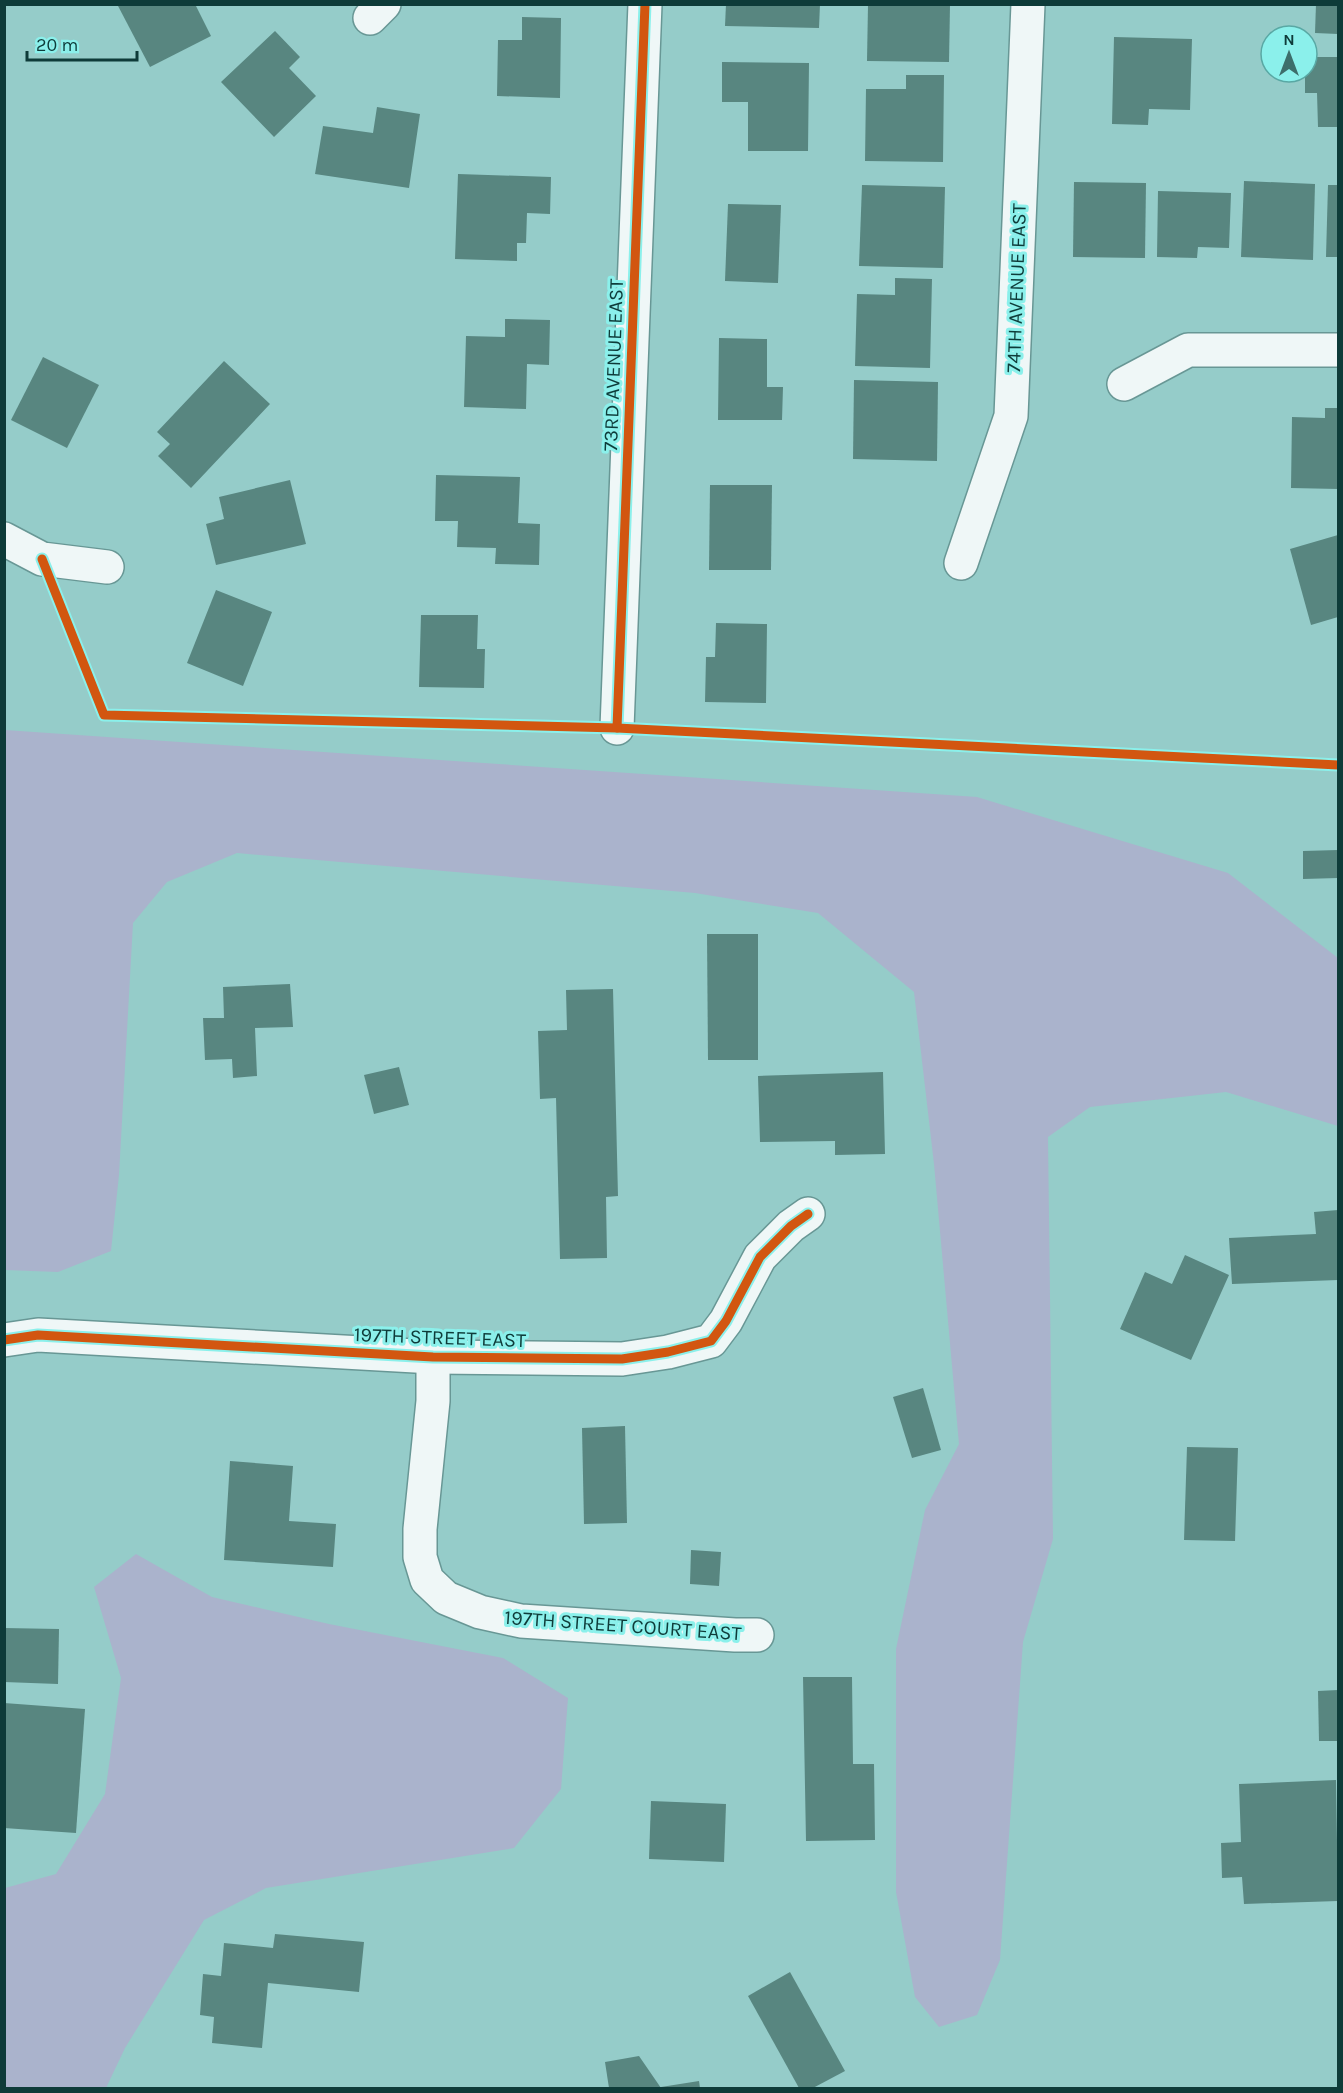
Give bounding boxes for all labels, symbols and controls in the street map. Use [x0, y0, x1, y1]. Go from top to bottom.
scale bar [27, 24, 136, 62]
north arrow [1259, 24, 1319, 84]
text: N [1283, 30, 1295, 49]
text: 20 m [36, 34, 78, 56]
street label: 74TH AVENUE EAST [1002, 203, 1031, 373]
street label: 73RD AVENUE EAST [599, 278, 628, 452]
street label: 197TH STREET EAST [354, 1323, 526, 1352]
street label: 197TH STREET COURT EAST [504, 1606, 742, 1645]

